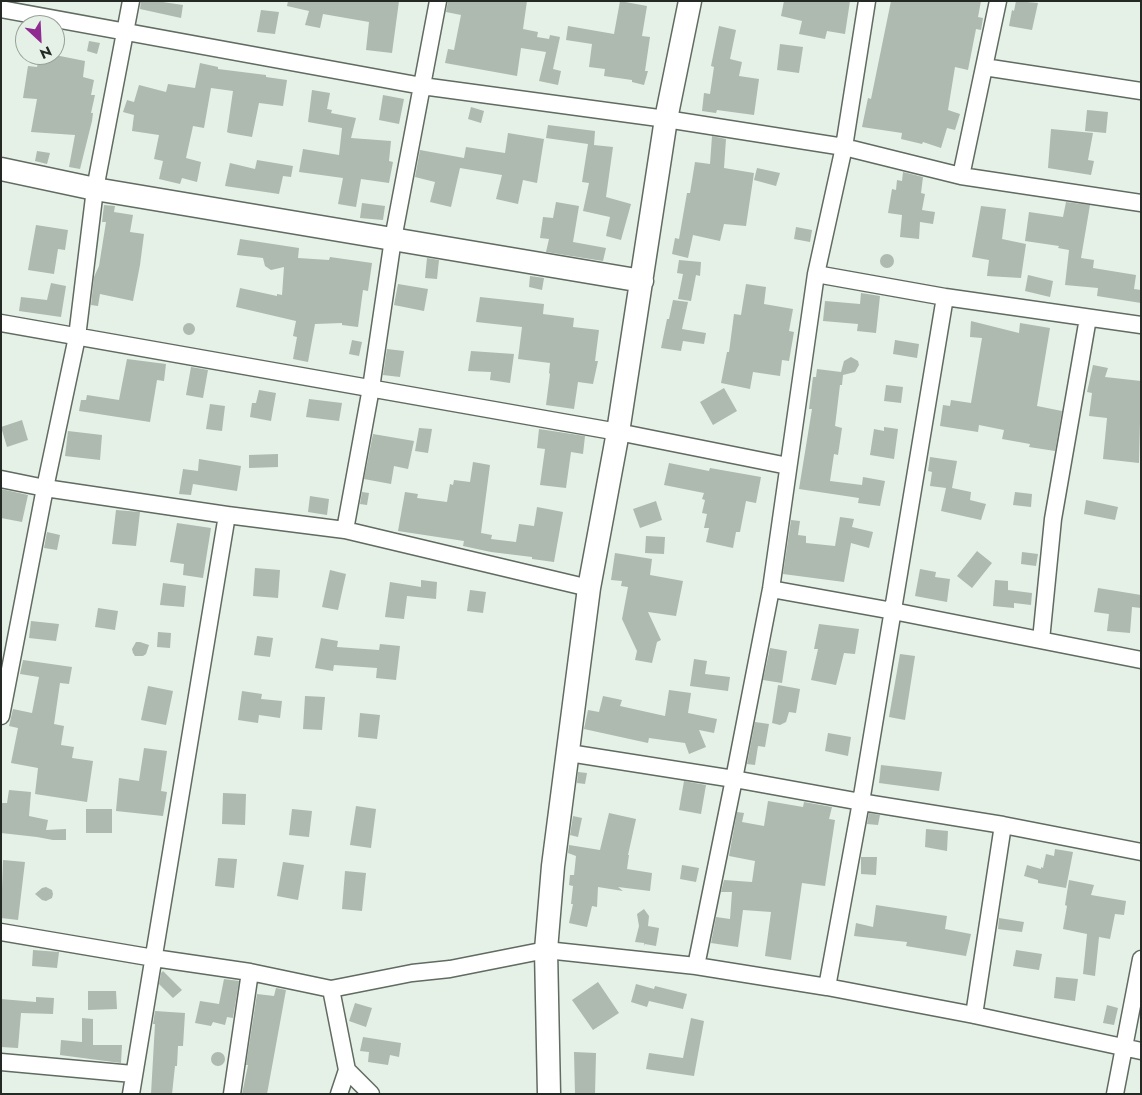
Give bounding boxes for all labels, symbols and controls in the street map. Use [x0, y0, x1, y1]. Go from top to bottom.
north arrow [15, 15, 65, 65]
text: N [37, 41, 55, 64]

